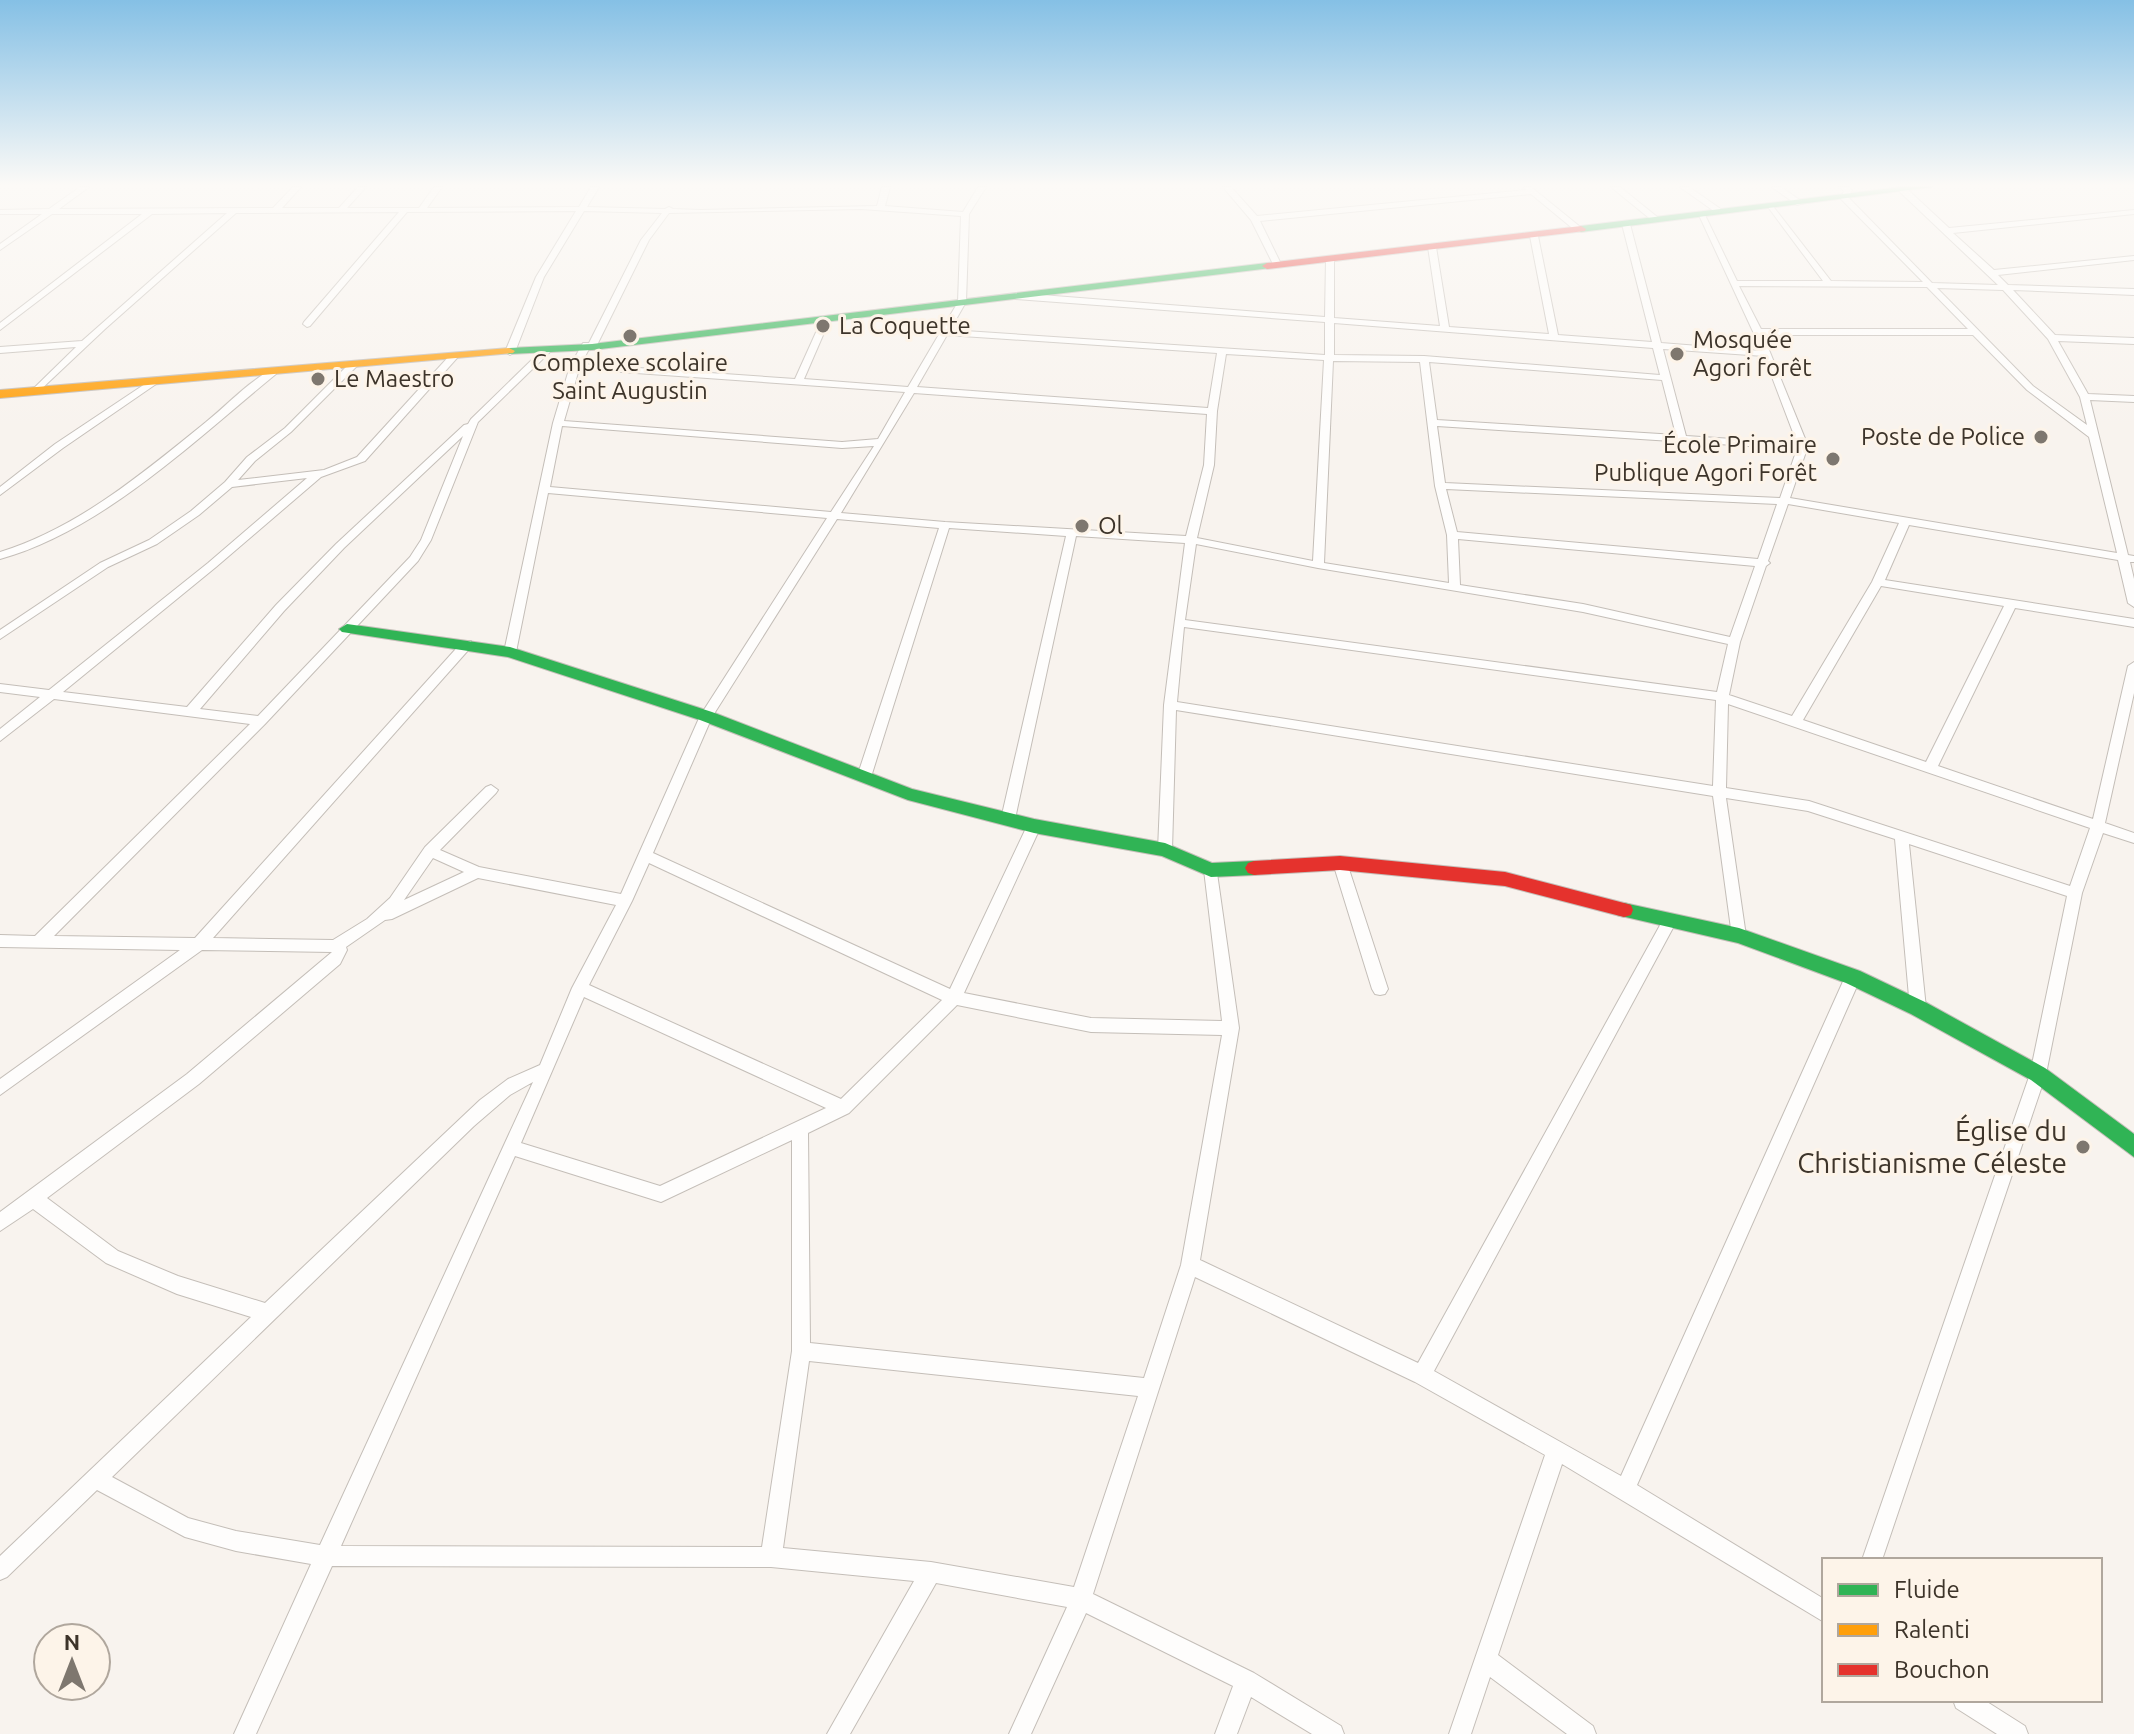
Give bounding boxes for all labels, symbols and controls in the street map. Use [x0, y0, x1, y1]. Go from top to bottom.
place label: La Coquette [839, 312, 971, 339]
marker: La Coquette [814, 317, 832, 335]
place label: Mosquée Agori forêt [1693, 326, 1812, 381]
marker: Complexe scolaire Saint Augustin [621, 327, 639, 345]
marker: Mosquée Agori forêt [1668, 345, 1686, 363]
place label: Complexe scolaire Saint Augustin [532, 349, 728, 404]
place label: Le Maestro [334, 365, 454, 392]
marker: Le Maestro [309, 370, 327, 388]
place label: Poste de Police [1861, 423, 2025, 450]
marker: Poste de Police [2032, 428, 2050, 446]
place label: École Primaire Publique Agori Forêt [1594, 430, 1818, 486]
marker: École Primaire Publique Agori Forêt [1824, 450, 1842, 468]
place label: Ol [1098, 512, 1123, 539]
marker: Ol [1073, 517, 1091, 535]
place label: Église du Christianisme Céleste [1797, 1114, 2067, 1178]
marker: Église du Christianisme Céleste [2074, 1138, 2092, 1156]
legend [1822, 1558, 2102, 1702]
text: Fluide [1894, 1576, 1960, 1603]
text: Ralenti [1894, 1616, 1970, 1643]
north arrow [32, 1622, 112, 1702]
text: N [64, 1629, 80, 1654]
text: Bouchon [1894, 1656, 1990, 1683]

